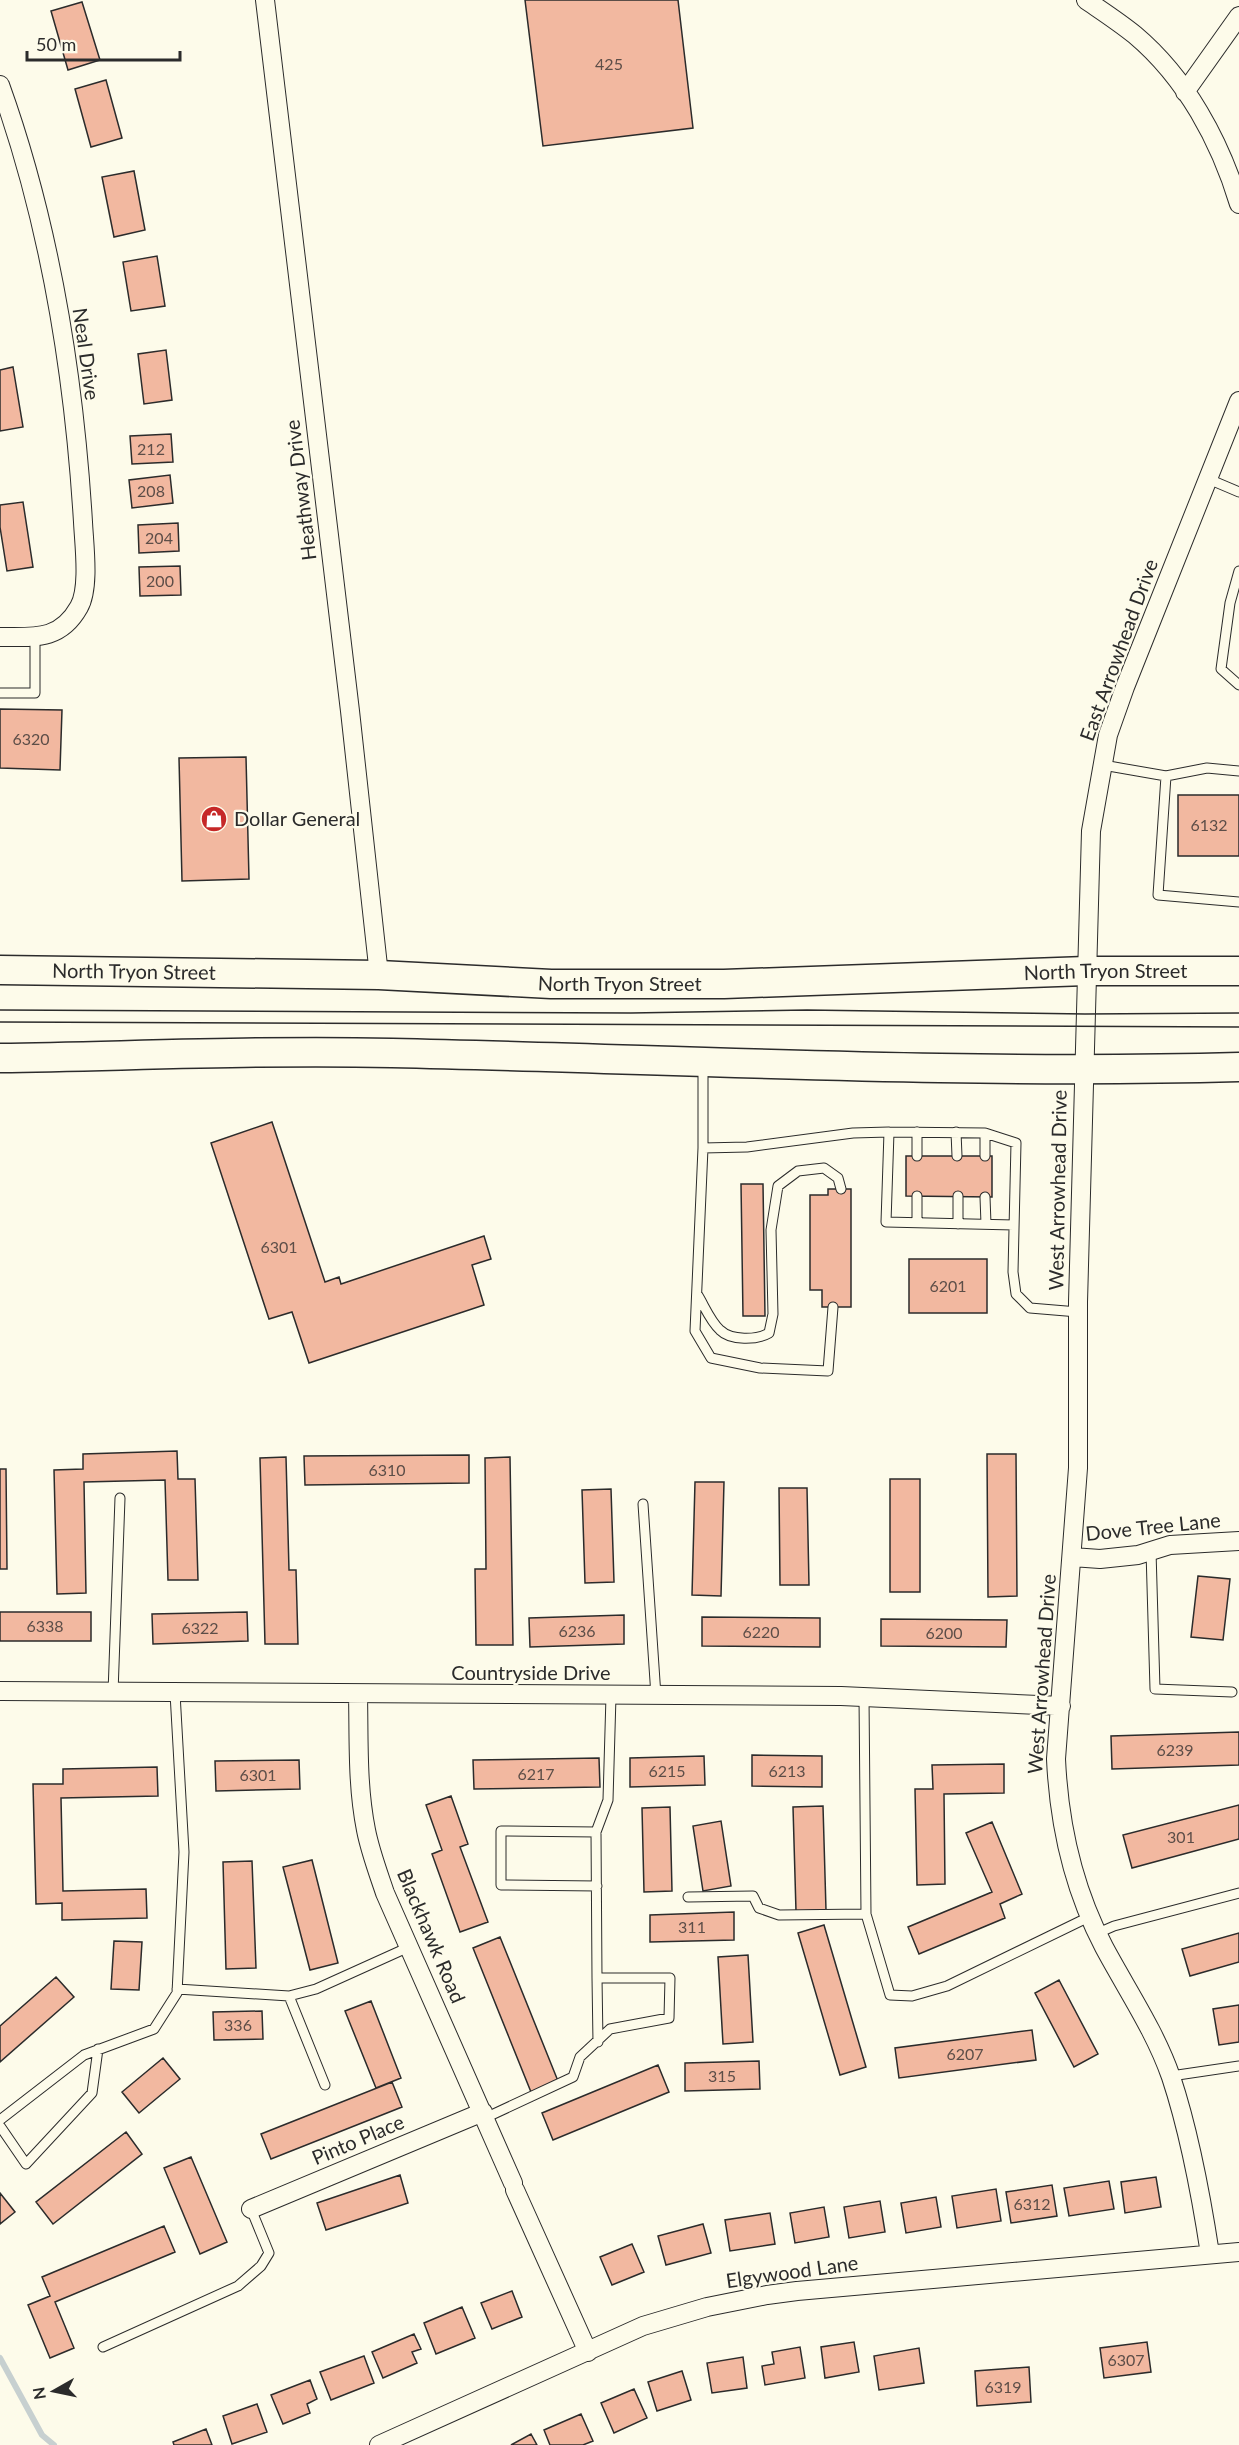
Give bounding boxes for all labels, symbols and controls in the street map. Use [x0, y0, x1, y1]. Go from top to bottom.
scale bar [27, 24, 180, 62]
text: 50 m [36, 33, 76, 55]
house number: 425 [595, 54, 623, 73]
street label: Neal Drive [69, 306, 105, 402]
street label: Heathway Drive [279, 418, 321, 562]
house number: 212 [137, 439, 165, 458]
house number: 208 [137, 481, 165, 500]
house number: 204 [145, 528, 173, 547]
street label: East Arrowhead Drive [1074, 555, 1162, 744]
house number: 200 [146, 571, 174, 590]
house number: 6320 [12, 729, 50, 748]
shop icon: Dollar General [199, 804, 229, 834]
place label: Dollar General [234, 806, 360, 830]
house number: 6132 [1190, 815, 1228, 834]
street label: North Tryon Street [52, 958, 216, 984]
street label: North Tryon Street [1023, 958, 1187, 984]
street label: North Tryon Street [537, 970, 702, 995]
street label: West Arrowhead Drive [1043, 1089, 1071, 1290]
house number: 6301 [260, 1237, 298, 1256]
house number: 6201 [929, 1276, 967, 1295]
house number: 6310 [368, 1460, 406, 1479]
street label: Dove Tree Lane [1084, 1507, 1222, 1545]
street label: West Arrowhead Drive [1022, 1573, 1060, 1775]
house number: 6338 [26, 1616, 64, 1635]
house number: 6322 [181, 1618, 219, 1637]
house number: 6236 [558, 1621, 596, 1640]
house number: 6220 [742, 1622, 780, 1641]
house number: 6200 [925, 1623, 963, 1642]
street label: Countryside Drive [451, 1660, 611, 1684]
house number: 6239 [1156, 1740, 1194, 1759]
house number: 6215 [648, 1761, 686, 1780]
house number: 6213 [768, 1761, 806, 1780]
house number: 6217 [517, 1764, 555, 1783]
house number: 6301 [239, 1765, 277, 1784]
house number: 301 [1167, 1827, 1195, 1846]
street label: Blackhawk Road [393, 1865, 471, 2006]
house number: 311 [678, 1917, 706, 1936]
house number: 336 [224, 2015, 252, 2034]
house number: 6207 [946, 2044, 984, 2063]
house number: 315 [708, 2066, 736, 2085]
street label: Pinto Place [308, 2109, 407, 2169]
house number: 6312 [1013, 2194, 1051, 2213]
street label: Elgywood Lane [724, 2250, 860, 2292]
house number: 6307 [1107, 2350, 1145, 2369]
north arrow [24, 2361, 84, 2421]
house number: 6319 [984, 2377, 1022, 2396]
text: N [28, 2386, 49, 2401]

